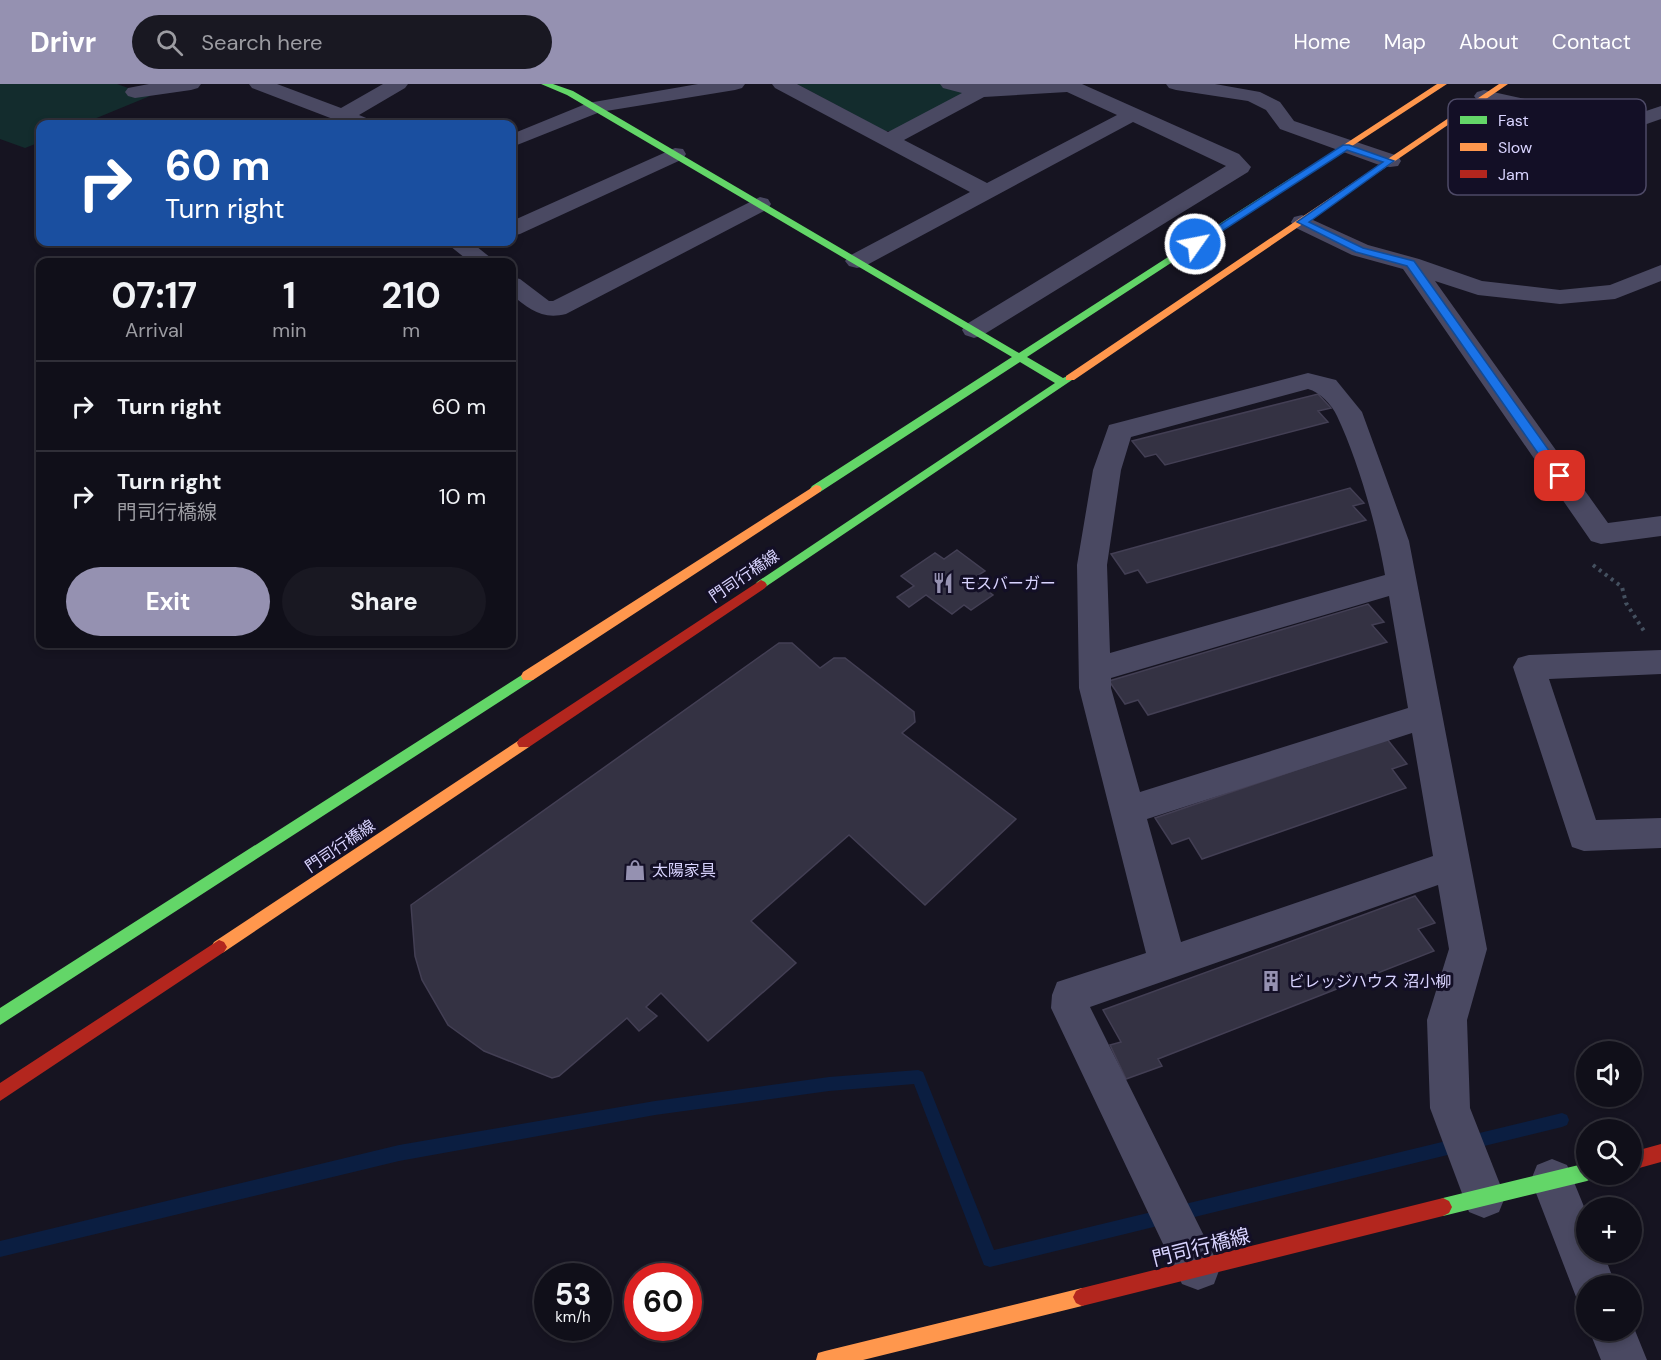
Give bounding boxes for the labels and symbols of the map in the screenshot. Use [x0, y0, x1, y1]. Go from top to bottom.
legend [1448, 99, 1646, 195]
text: Fast [1498, 110, 1529, 131]
text: Slow [1498, 137, 1532, 158]
text: Jam [1498, 164, 1529, 185]
position arrow [1163, 212, 1227, 276]
pin [1534, 450, 1585, 501]
street label: 門司行橋線 [705, 545, 783, 607]
restaurant icon: モスバーガー [931, 571, 955, 595]
place label: モスバーガー [960, 573, 1056, 594]
street label: 門司行橋線 [301, 815, 379, 877]
shop icon: 太陽家具 [623, 858, 647, 882]
place label: 太陽家具 [652, 860, 716, 881]
building icon: ビレッジハウス 沼小柳 [1259, 969, 1283, 993]
place label: ビレッジハウス 沼小柳 [1288, 971, 1451, 992]
street label: 門司行橋線 [1149, 1222, 1253, 1272]
speed limit sign: 60 [624, 1263, 702, 1341]

